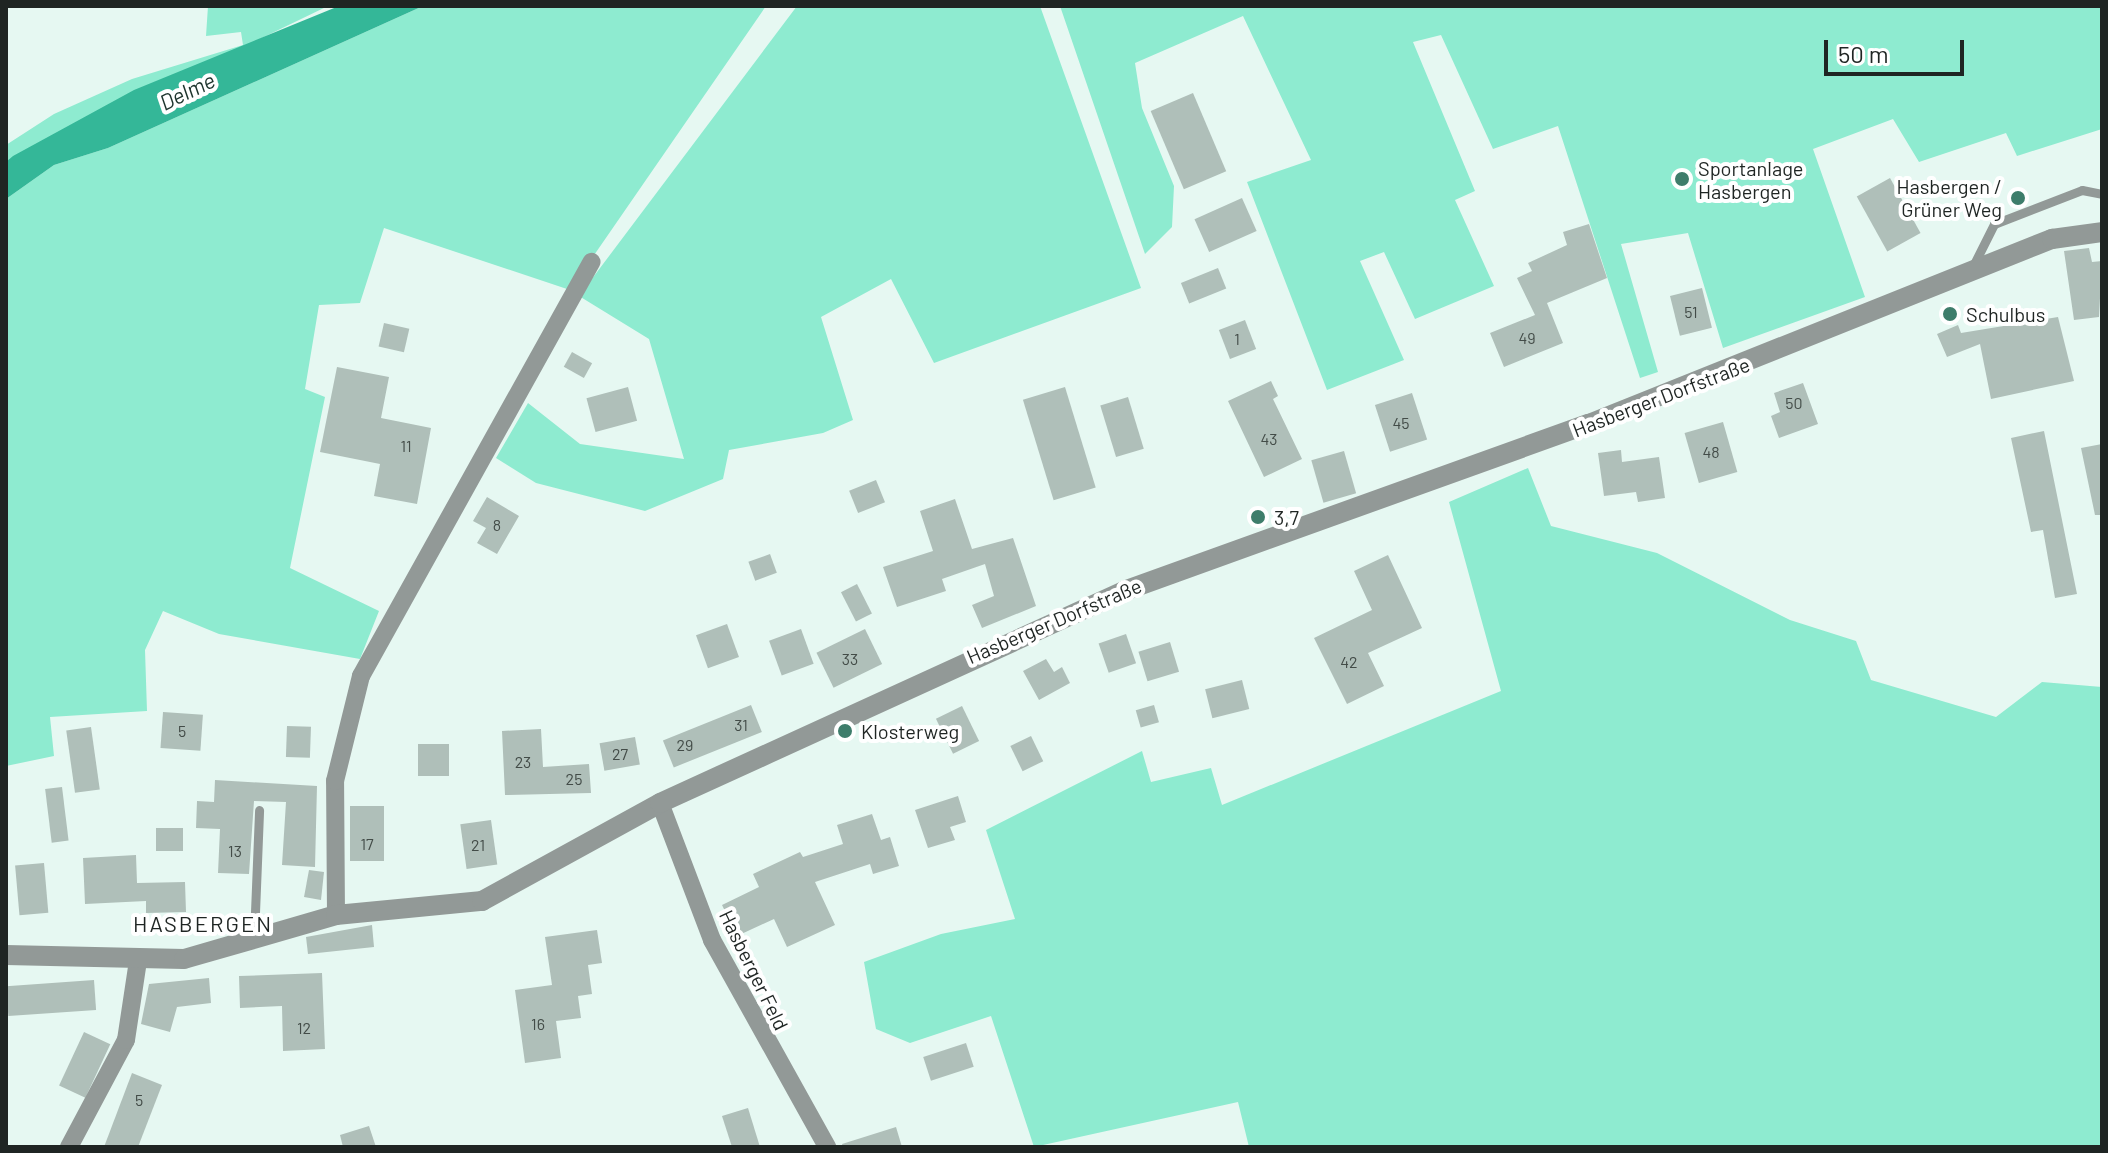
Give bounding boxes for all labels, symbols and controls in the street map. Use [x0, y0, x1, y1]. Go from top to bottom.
scale bar [1828, 24, 1968, 74]
text: 50 m [1838, 39, 1889, 68]
water label: Delme [155, 66, 219, 116]
place label: Sportanlage Hasbergen [1698, 156, 1803, 203]
marker: Sportanlage Hasbergen [1673, 170, 1691, 188]
place label: Hasbergen / Grüner Weg [1896, 174, 2002, 221]
marker: Hasbergen / Grüner Weg [2009, 189, 2027, 207]
house number: 51 [1684, 302, 1698, 322]
place label: Schulbus [1966, 302, 2045, 326]
marker: Schulbus [1941, 305, 1959, 323]
house number: 49 [1518, 328, 1536, 348]
house number: 1 [1234, 329, 1240, 349]
street label: Hasberger Dorfstraße [1569, 352, 1753, 442]
house number: 50 [1785, 393, 1803, 413]
house number: 45 [1392, 413, 1410, 433]
house number: 43 [1260, 429, 1278, 449]
house number: 11 [400, 436, 412, 456]
house number: 48 [1702, 442, 1720, 462]
place label: 3,7 [1274, 505, 1299, 529]
marker: 3,7 [1249, 508, 1267, 526]
house number: 8 [493, 515, 501, 535]
street label: Hasberger Dorfstraße [963, 573, 1145, 669]
house number: 33 [842, 649, 858, 669]
house number: 42 [1340, 652, 1358, 672]
house number: 31 [734, 715, 748, 735]
place label: Klosterweg [861, 719, 959, 743]
house number: 5 [178, 721, 186, 741]
marker: Klosterweg [836, 722, 854, 740]
house number: 29 [677, 735, 693, 755]
house number: 27 [612, 744, 628, 764]
house number: 23 [515, 752, 531, 772]
house number: 25 [566, 769, 582, 789]
house number: 17 [360, 834, 374, 854]
house number: 21 [471, 835, 485, 855]
house number: 13 [228, 841, 242, 861]
street label: Hasberger Feld [715, 906, 793, 1034]
district label: HASBERGEN [133, 911, 273, 937]
house number: 16 [531, 1014, 545, 1034]
house number: 12 [297, 1018, 311, 1038]
house number: 5 [135, 1090, 143, 1110]

